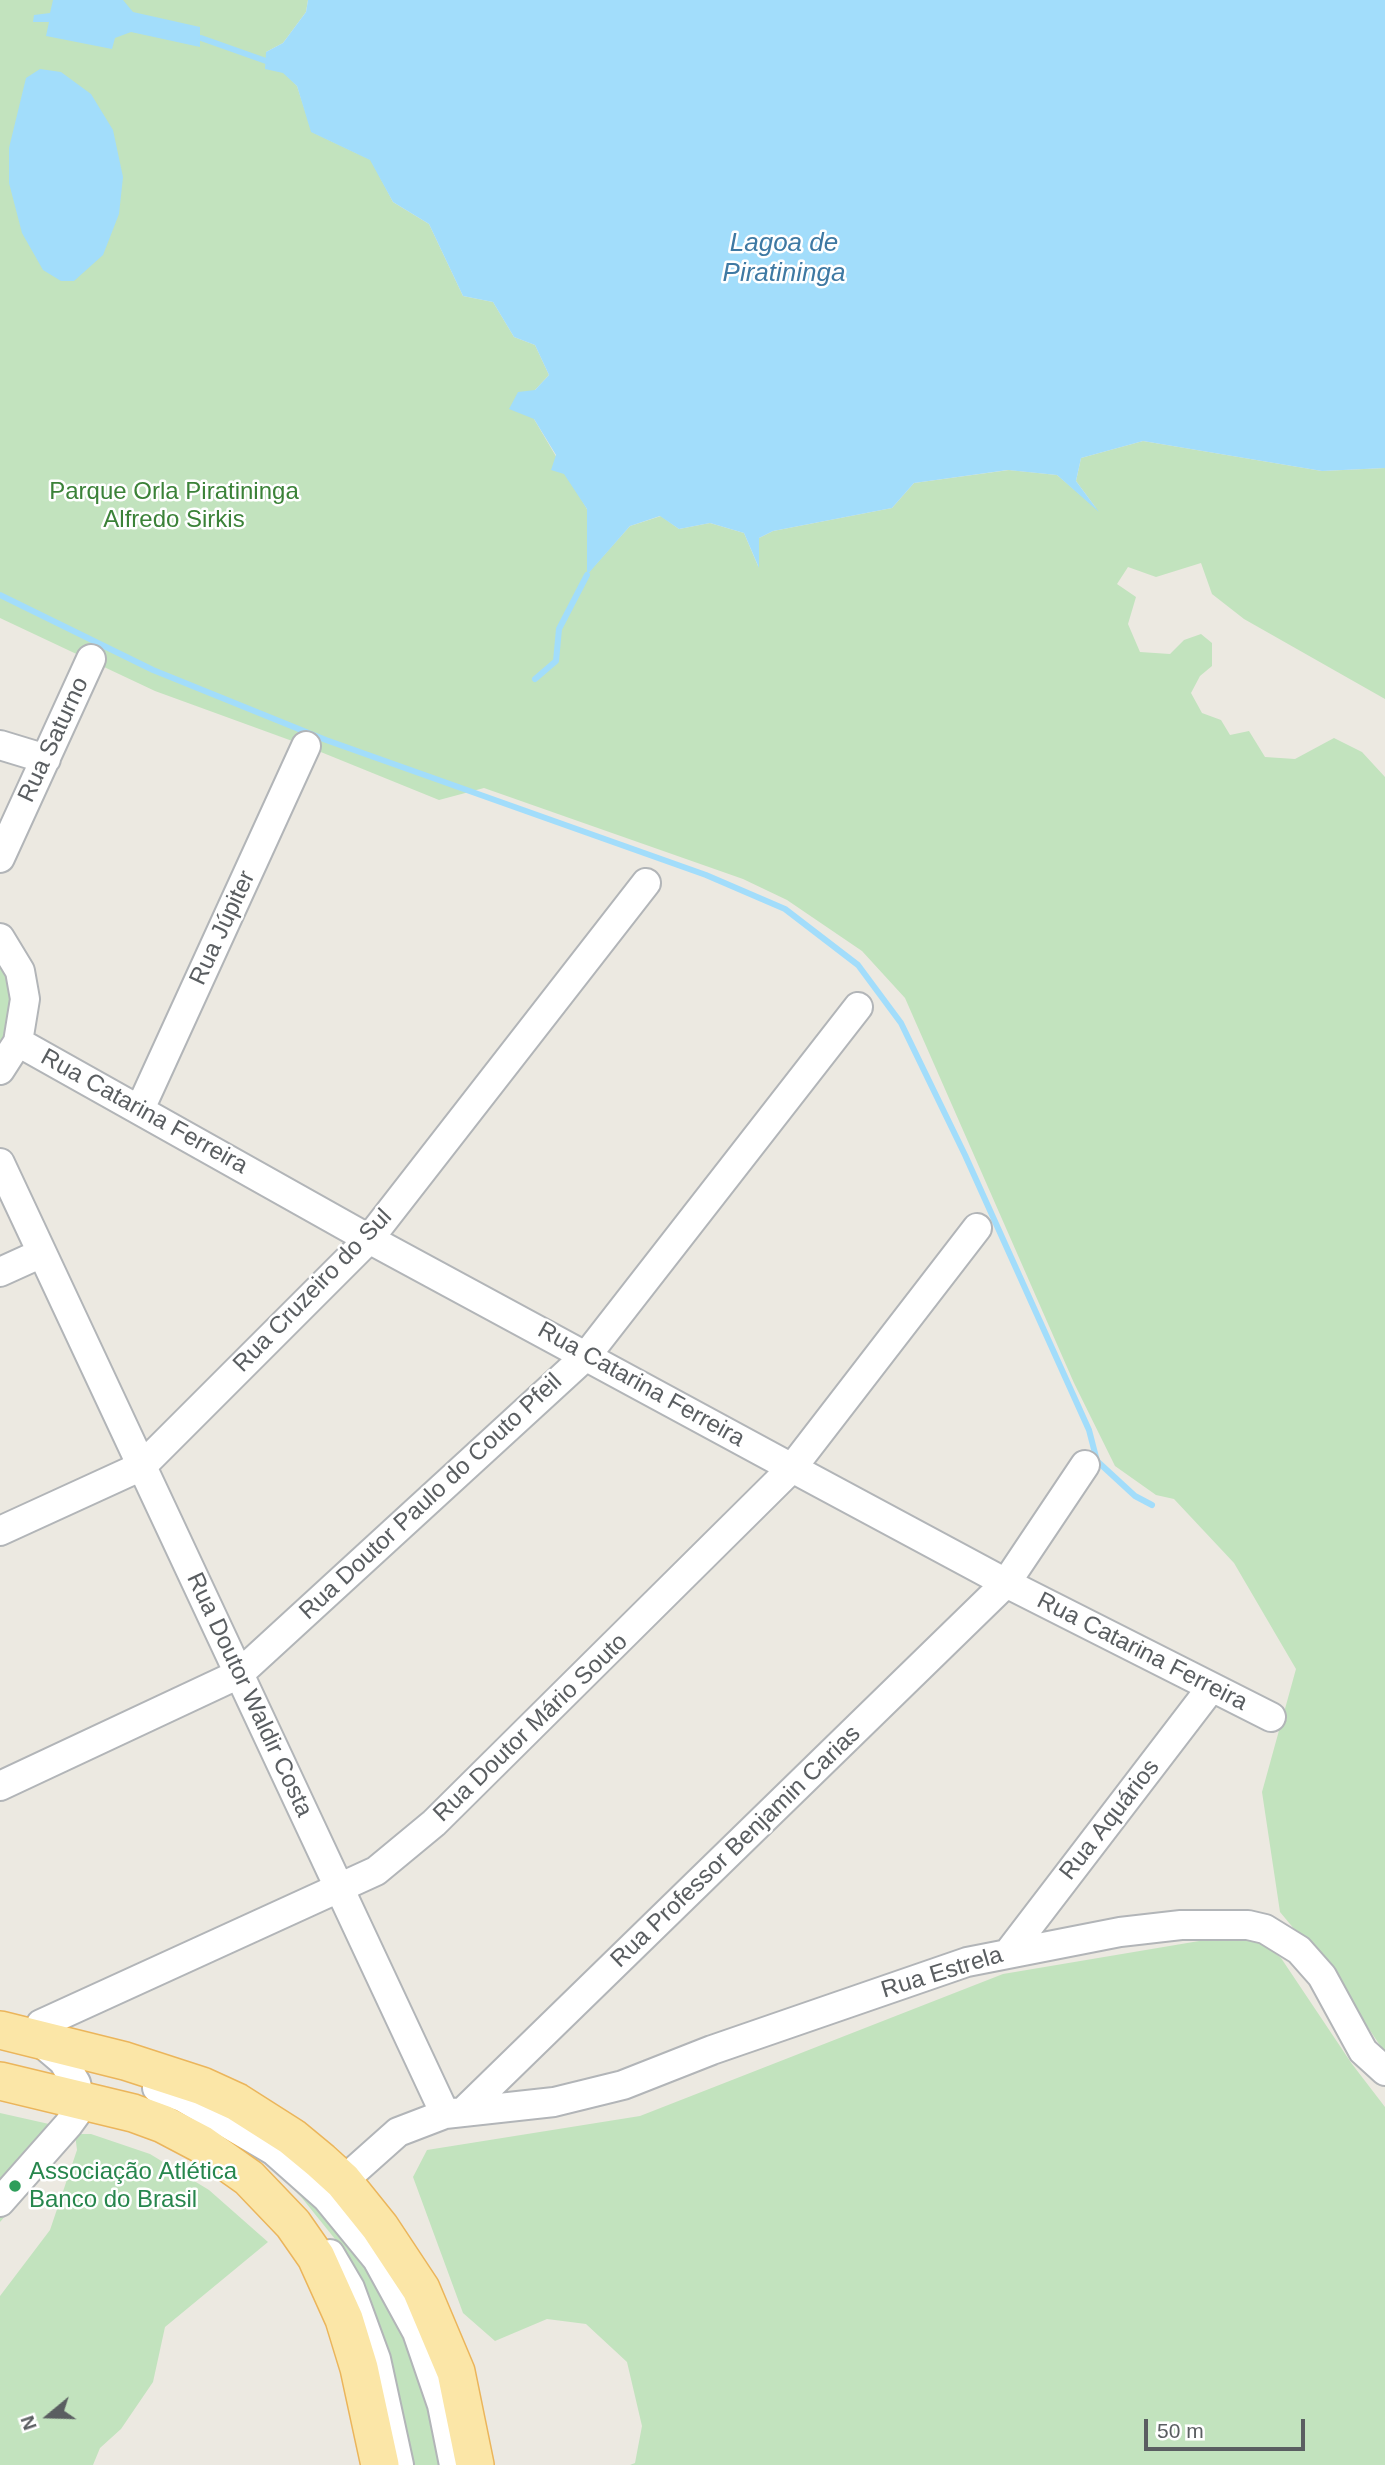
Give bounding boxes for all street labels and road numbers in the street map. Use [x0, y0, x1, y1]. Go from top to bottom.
street label: Rua Saturno [12, 673, 96, 807]
street label: Rua Júpiter [184, 866, 262, 990]
street label: Rua Catarina Ferreira [36, 1043, 252, 1181]
street label: Rua Cruzeiro do Sul [228, 1203, 398, 1379]
street label: Rua Catarina Ferreira [533, 1316, 749, 1454]
street label: Rua Doutor Paulo do Couto Pfeil [294, 1368, 568, 1626]
street label: Rua Doutor Waldir Costa [180, 1568, 318, 1822]
street label: Rua Catarina Ferreira [1032, 1586, 1252, 1718]
street label: Rua Doutor Mário Souto [428, 1628, 634, 1828]
street label: Rua Professor Benjamin Carias [605, 1720, 867, 1974]
street label: Rua Aquários [1054, 1754, 1166, 1886]
street label: Rua Estrela [878, 1941, 1006, 2005]

